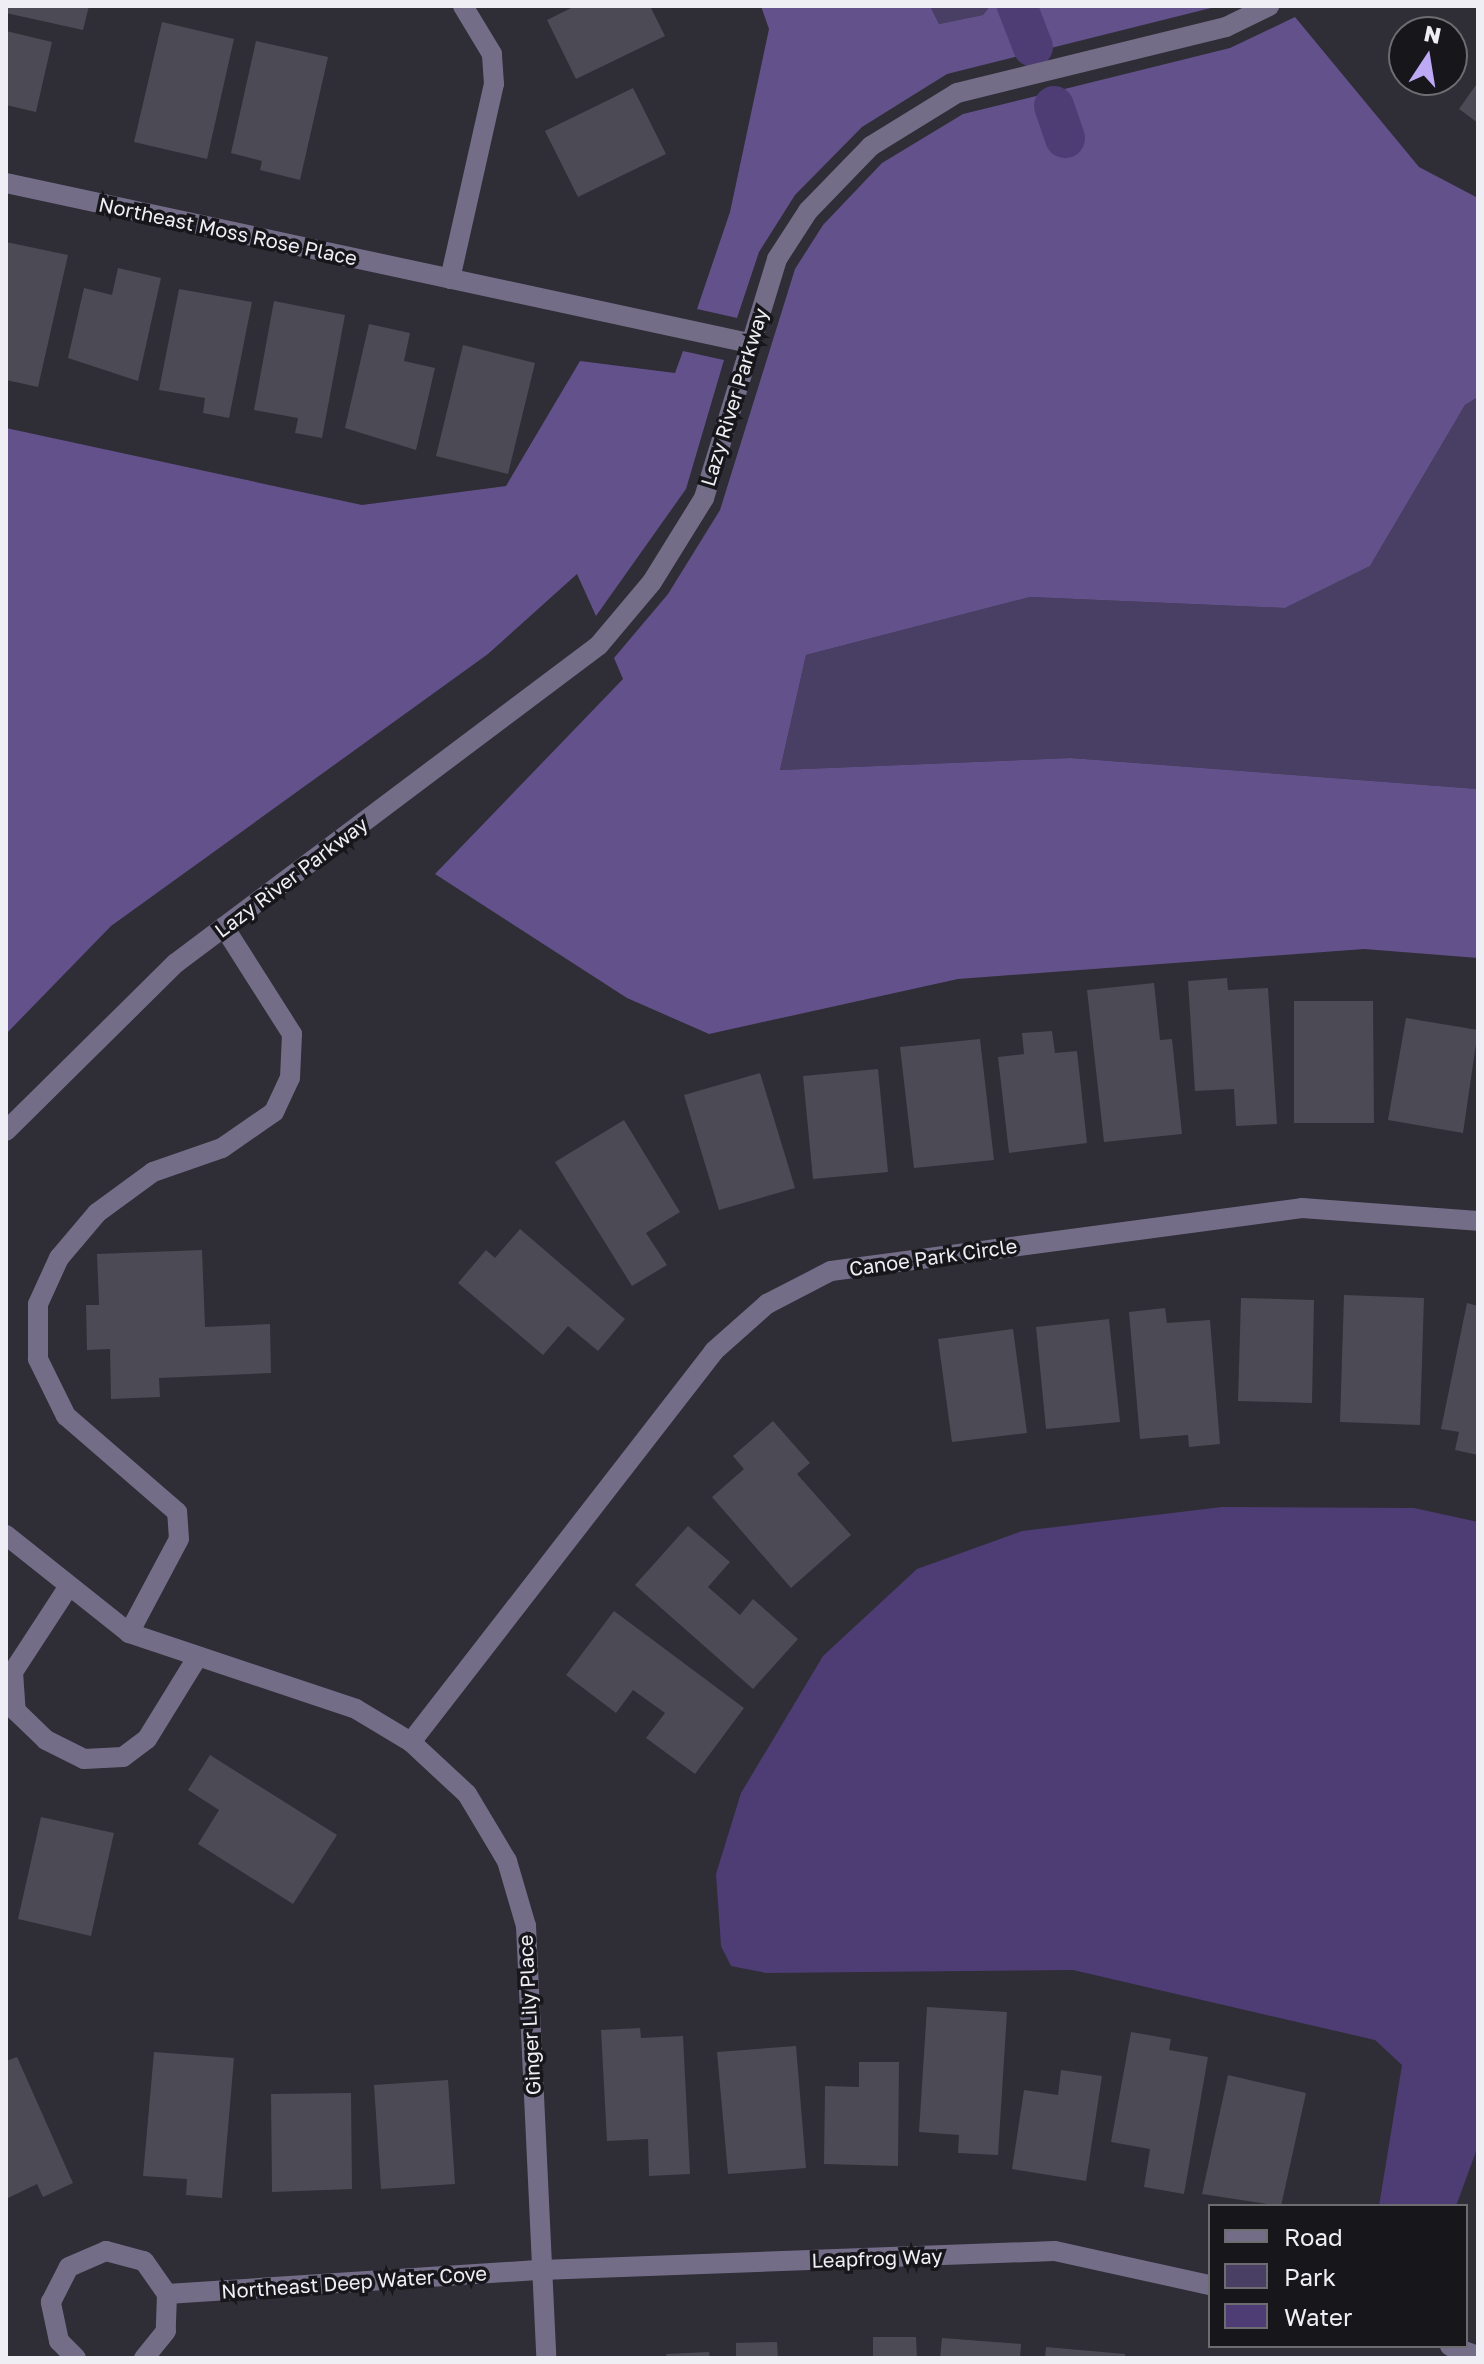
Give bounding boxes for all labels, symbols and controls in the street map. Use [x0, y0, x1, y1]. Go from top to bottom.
north arrow [1388, 16, 1468, 96]
text: N [1422, 19, 1444, 49]
street label: Northeast Moss Rose Place [97, 192, 359, 270]
street label: Lazy River Parkway [695, 305, 773, 489]
street label: Lazy River Parkway [210, 812, 372, 942]
street label: Canoe Park Circle [847, 1233, 1019, 1281]
street label: Ginger Lily Place [513, 1934, 545, 2096]
legend [1208, 2204, 1468, 2348]
text: Road [1284, 2222, 1343, 2251]
street label: Leapfrog Way [811, 2244, 943, 2272]
street label: Northeast Deep Water Cove [220, 2261, 488, 2303]
text: Park [1284, 2262, 1336, 2291]
text: Water [1284, 2302, 1352, 2331]

